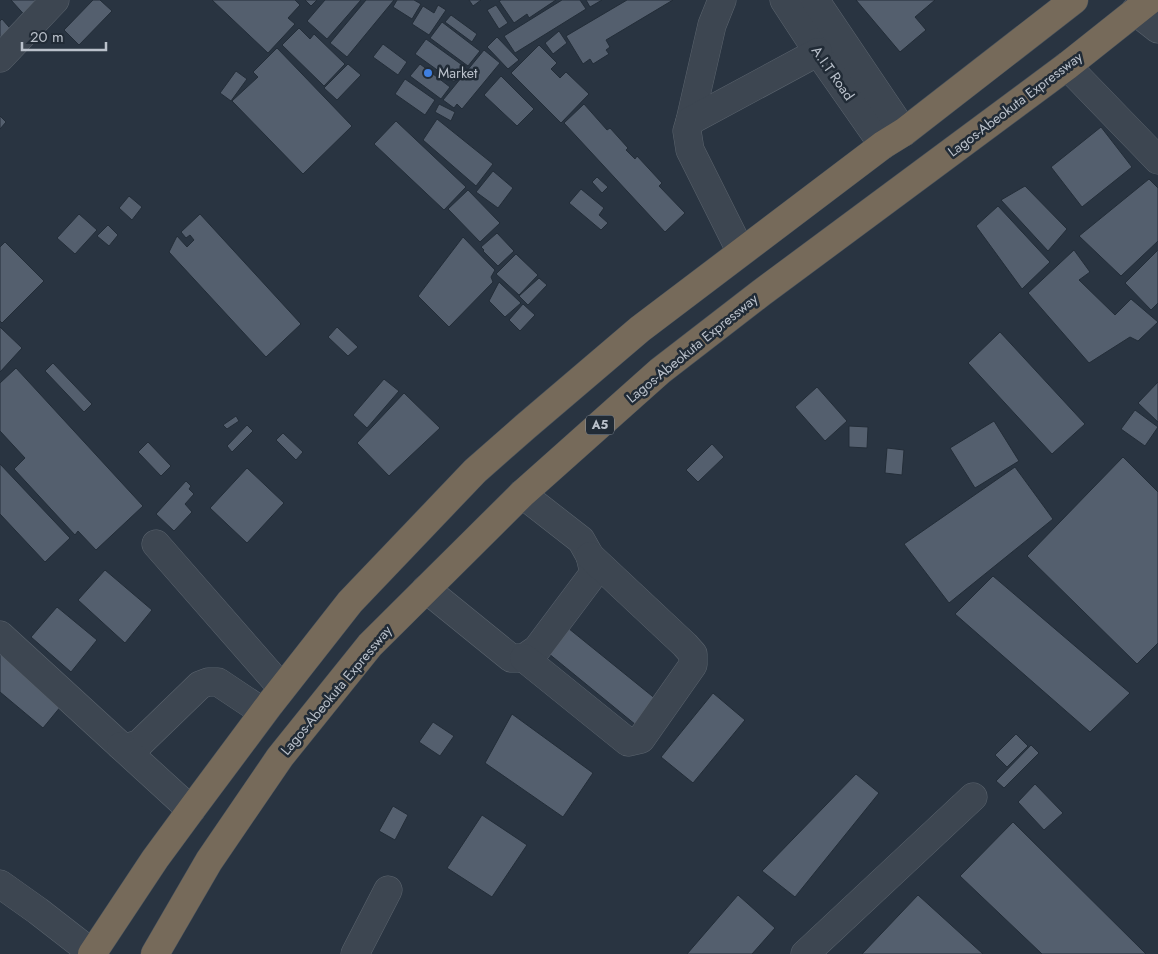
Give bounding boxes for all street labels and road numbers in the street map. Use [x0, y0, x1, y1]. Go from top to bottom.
street label: A.I.T Road [807, 42, 859, 104]
street label: Lagos-Abeokuta Expressway [944, 46, 1087, 161]
street label: Lagos-Abeokuta Expressway [622, 288, 763, 407]
road number: A5 [586, 416, 614, 434]
street label: Lagos-Abeokuta Expressway [276, 620, 397, 759]

